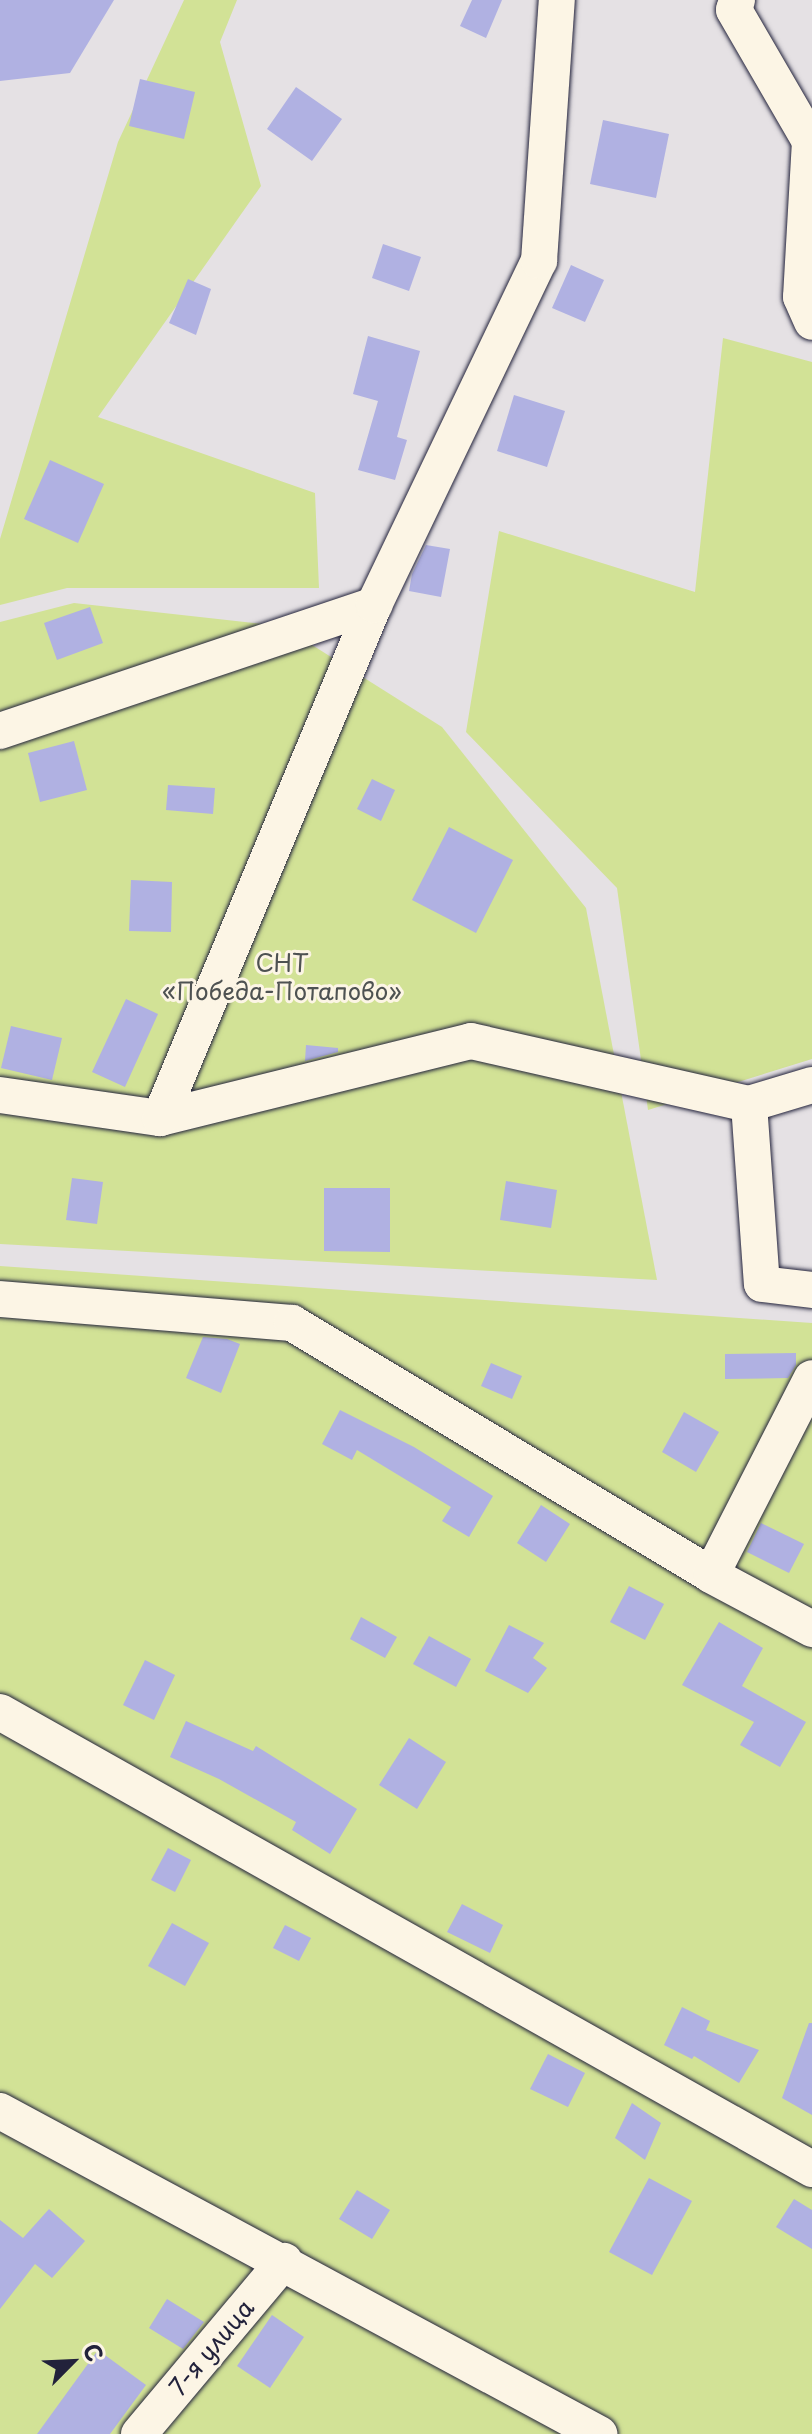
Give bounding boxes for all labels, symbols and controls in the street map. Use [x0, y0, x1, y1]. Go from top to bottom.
park label: СНТ «Победа-Потапово» [162, 949, 402, 1005]
street label: 7-я улица [162, 2293, 260, 2401]
north arrow [32, 2322, 112, 2402]
text: С [76, 2338, 113, 2366]

